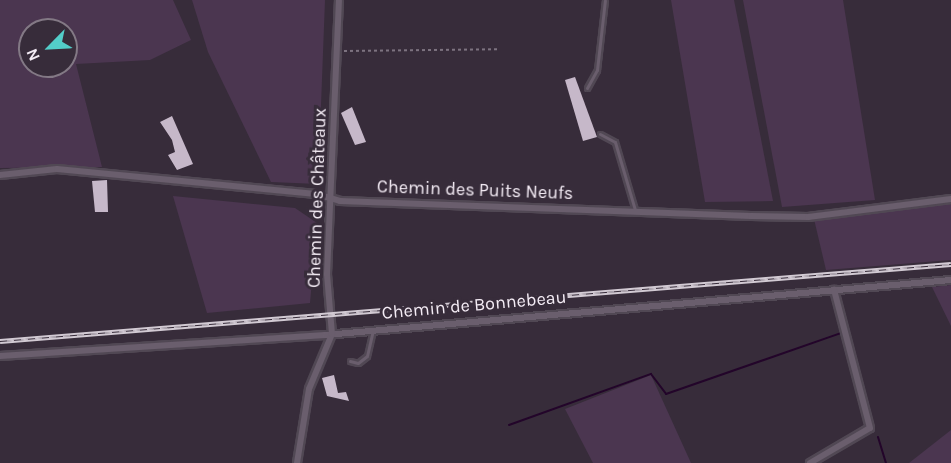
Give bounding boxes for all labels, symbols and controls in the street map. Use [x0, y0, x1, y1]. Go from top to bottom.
north arrow [18, 18, 78, 78]
text: N [22, 46, 44, 64]
street label: Chemin des Châteaux [303, 108, 331, 288]
street label: Chemin des Puits Neufs [376, 176, 574, 204]
street label: Chemin de Bonnebeau [381, 286, 567, 324]

